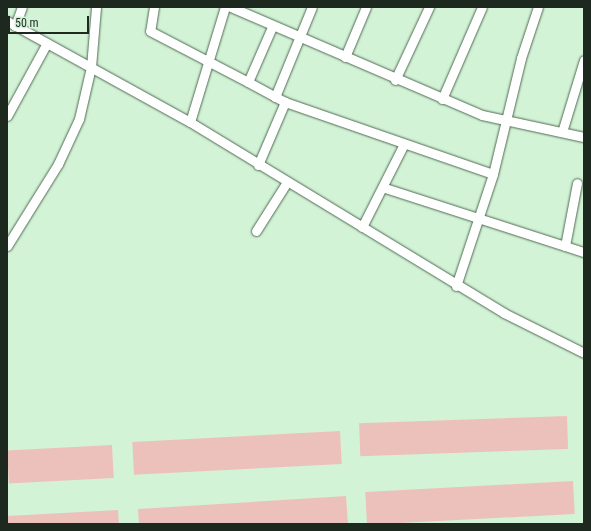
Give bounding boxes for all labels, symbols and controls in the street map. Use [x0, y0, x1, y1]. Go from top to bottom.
scale bar [10, 8, 91, 34]
text: 50 m [15, 16, 39, 30]

